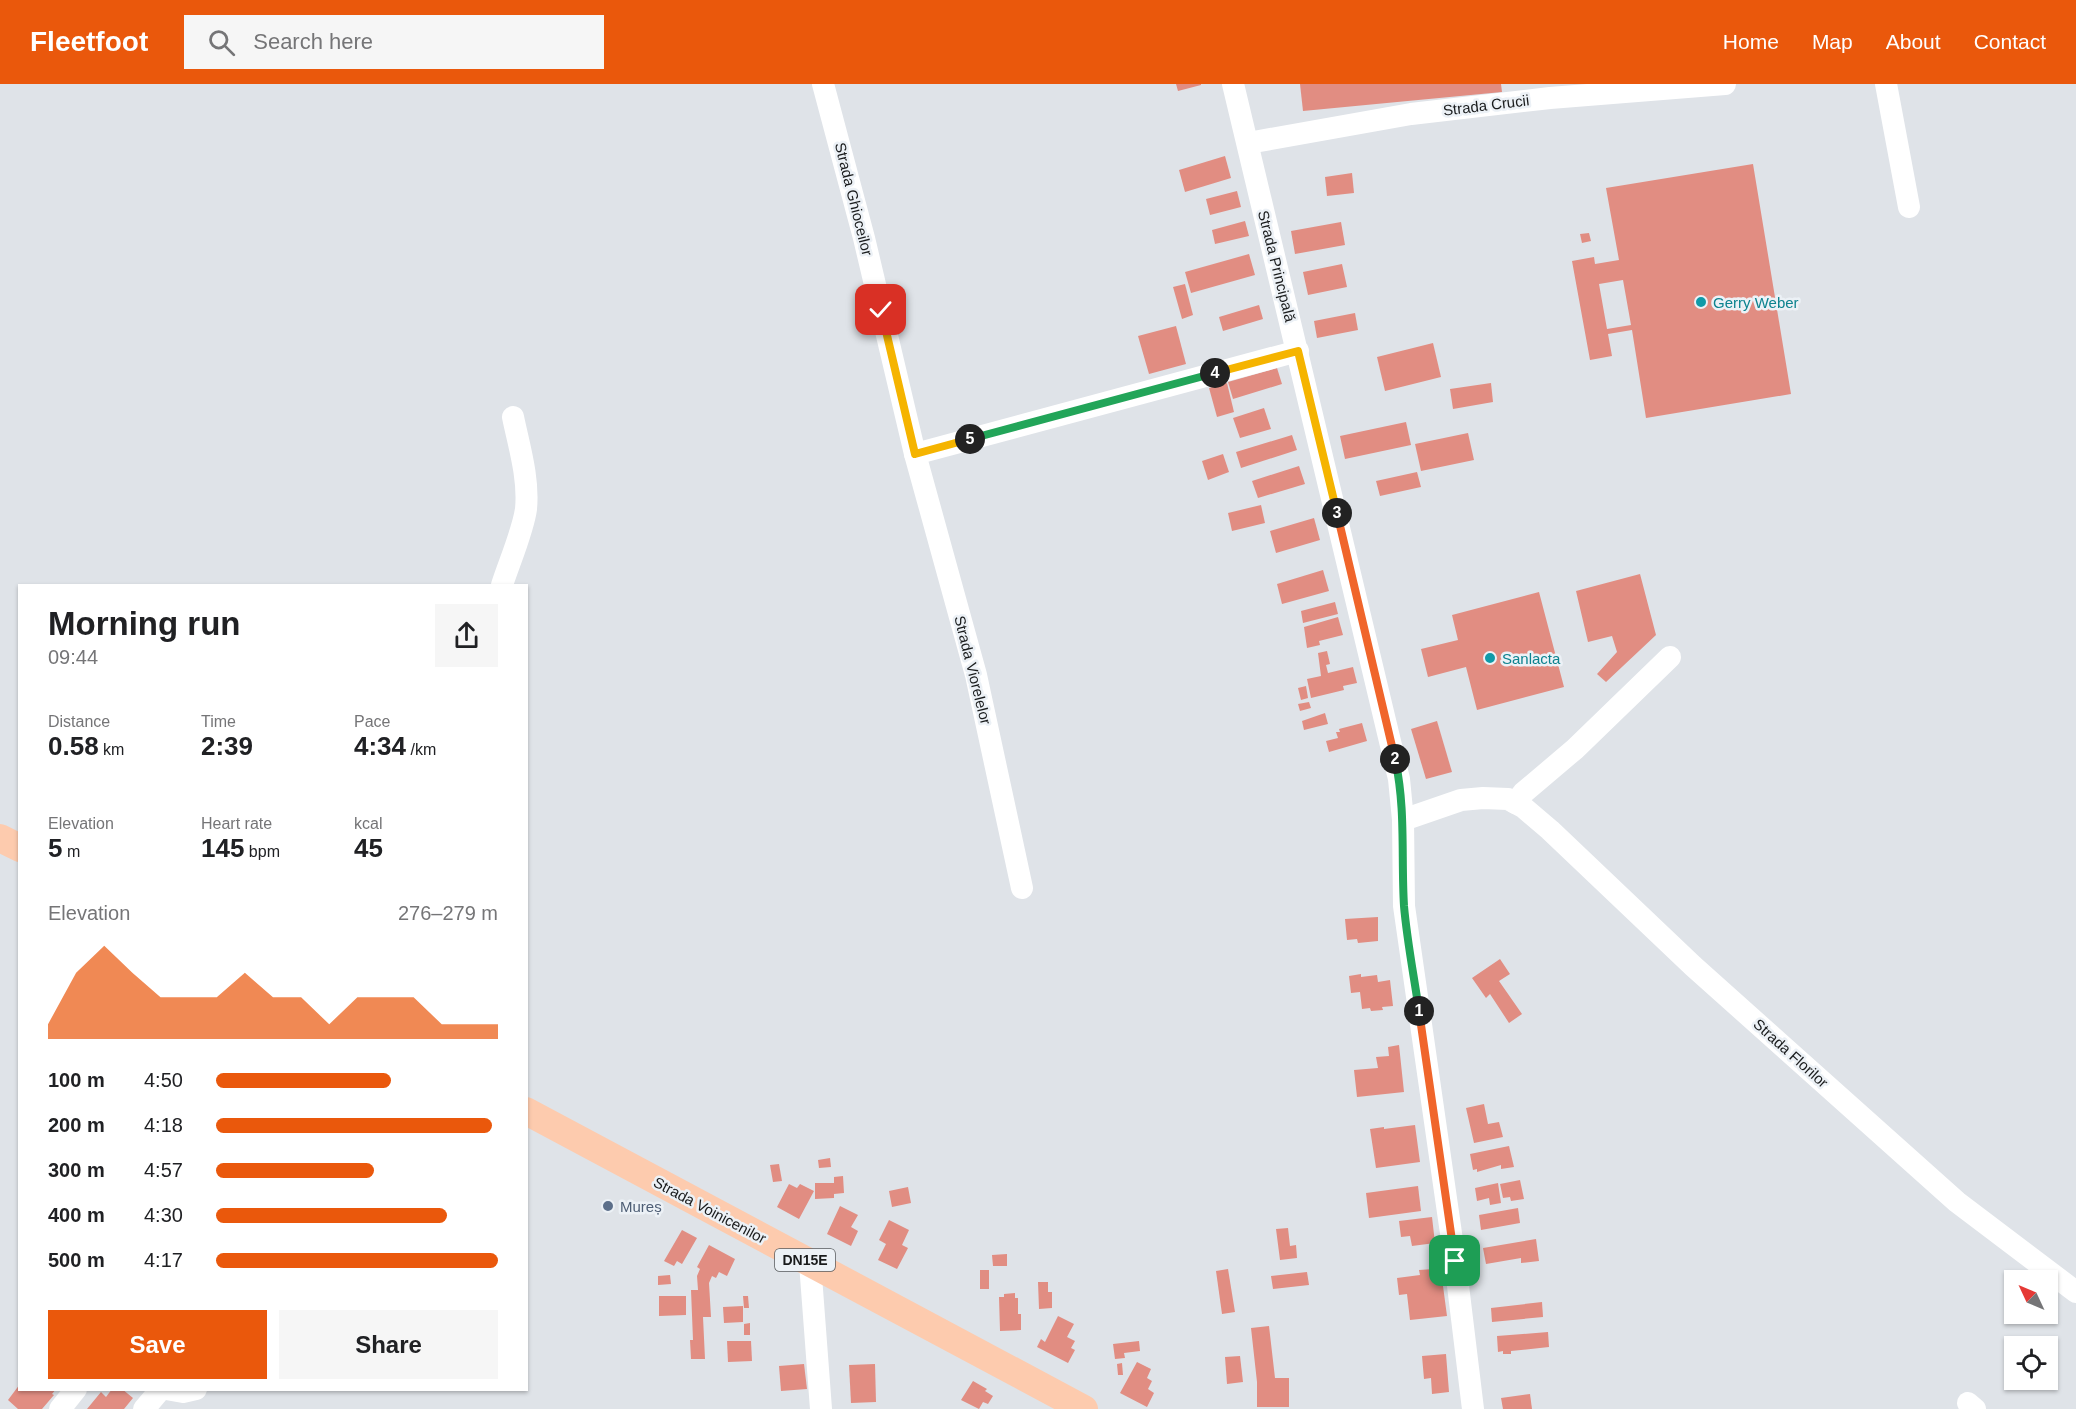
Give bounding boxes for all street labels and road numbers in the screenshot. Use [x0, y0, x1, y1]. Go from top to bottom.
street label: Strada Crucii [1442, 91, 1530, 119]
street label: Strada Ghioceilor [832, 141, 876, 257]
street label: Strada Principală [1255, 209, 1299, 324]
street label: Strada Viorelelor [951, 614, 995, 726]
street label: Strada Florilor [1750, 1015, 1832, 1091]
street label: Strada Voinicenilor [651, 1173, 769, 1247]
road number: DN15E [775, 1249, 835, 1271]

